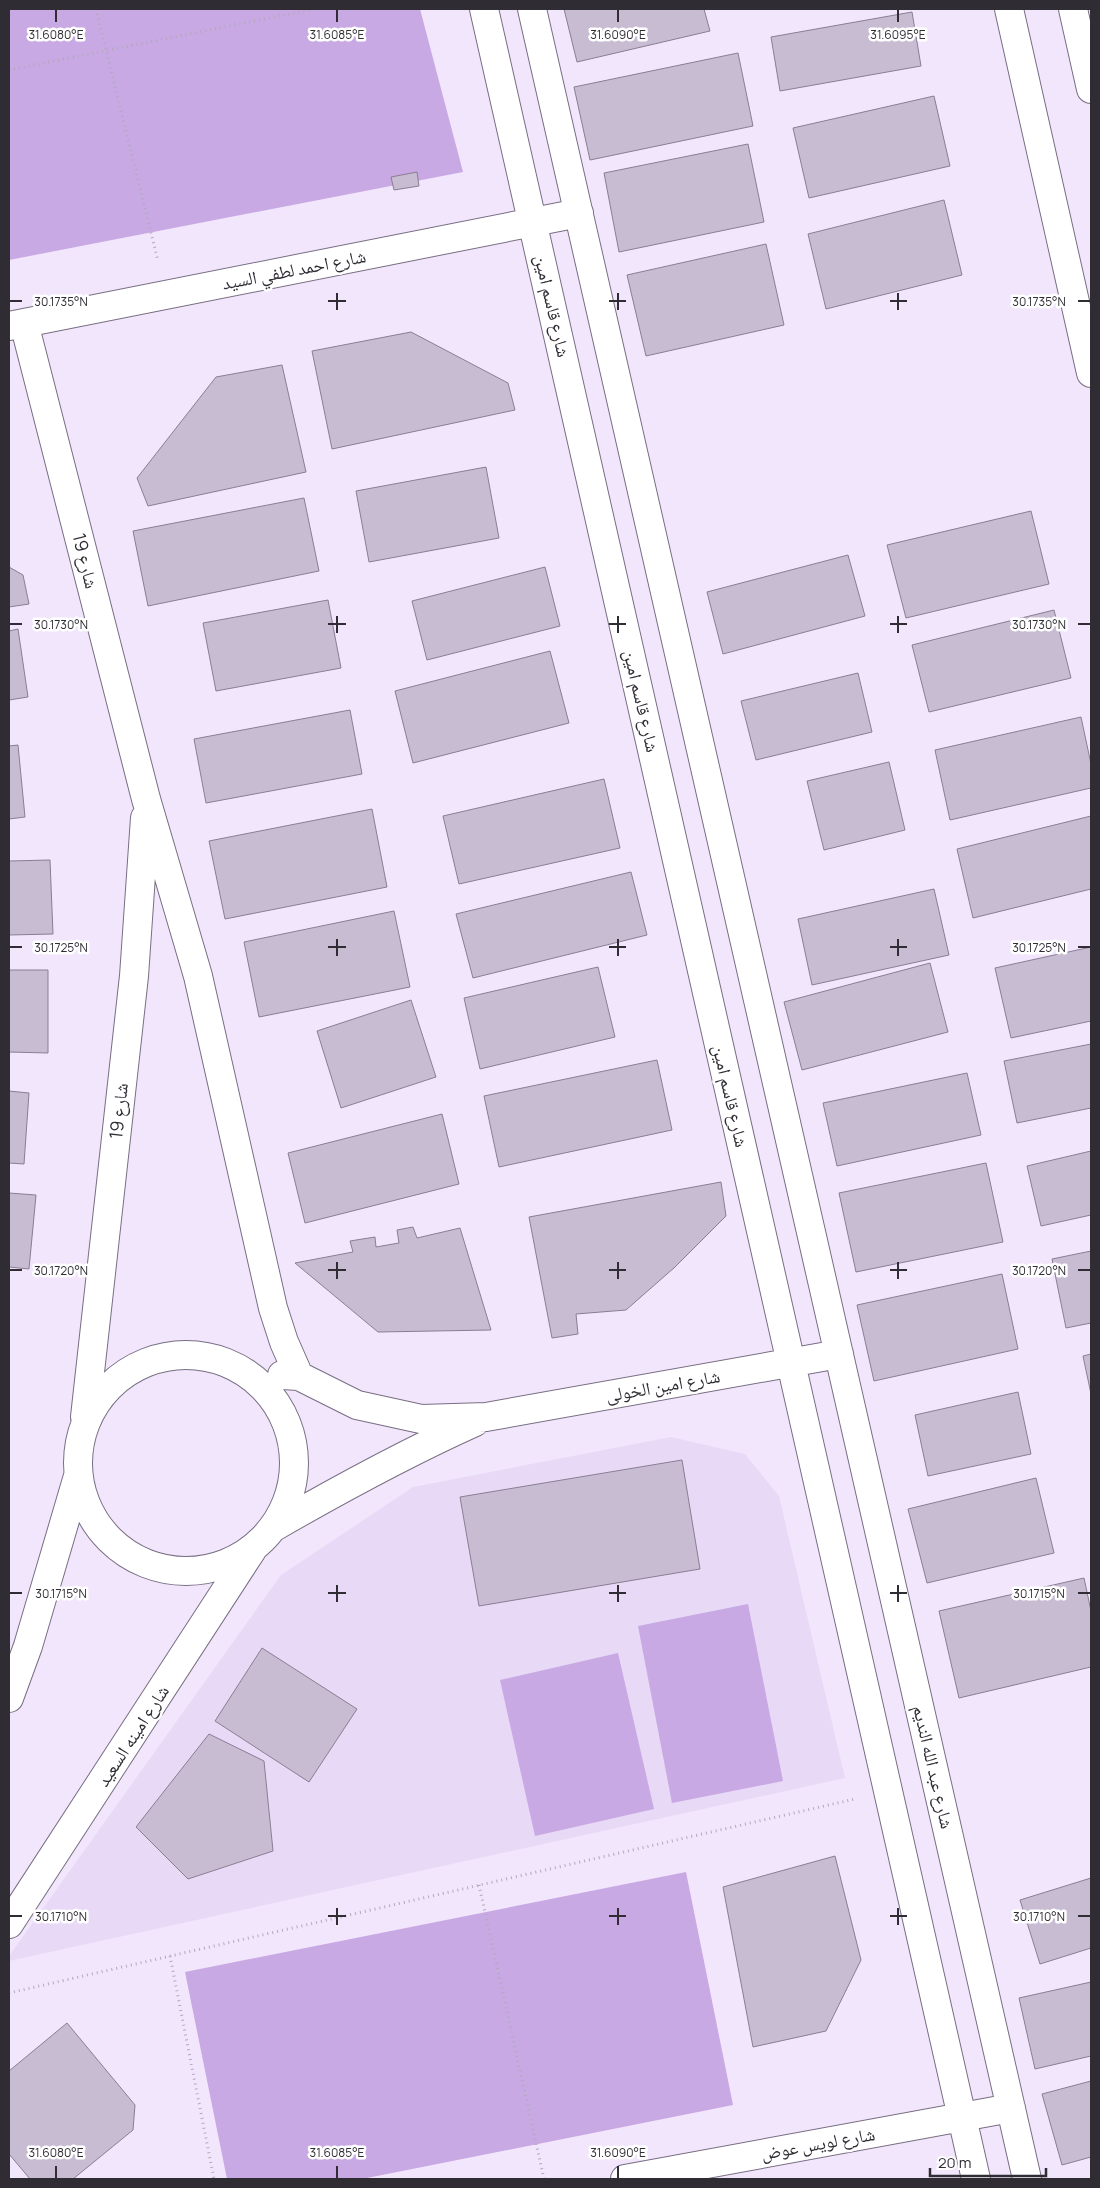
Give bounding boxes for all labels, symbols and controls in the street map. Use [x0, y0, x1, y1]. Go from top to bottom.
text: 31.6080°E [28, 26, 84, 43]
text: 31.6085°E [310, 26, 365, 43]
text: 31.6090°E [590, 26, 646, 43]
text: 31.6095°E [870, 26, 926, 43]
street label: شارع احمد لطفي السيد [220, 243, 369, 298]
street label: شارع قاسم امين [529, 252, 576, 360]
text: 30.1735°N [34, 293, 88, 310]
text: 30.1735°N [1012, 293, 1066, 310]
street label: شارع 19 [68, 531, 104, 591]
text: 30.1730°N [34, 616, 88, 633]
text: 30.1730°N [1012, 616, 1066, 633]
street label: شارع قاسم امين [618, 647, 665, 755]
text: 30.1725°N [34, 939, 88, 956]
text: 30.1725°N [1012, 939, 1066, 956]
street label: شارع قاسم امين [707, 1042, 754, 1150]
street label: شارع 19 [103, 1082, 133, 1140]
text: 30.1720°N [34, 1262, 88, 1279]
text: 30.1720°N [1012, 1262, 1066, 1279]
street label: شارع امين الخولى [604, 1363, 722, 1407]
text: 30.1715°N [35, 1585, 87, 1602]
text: 30.1715°N [1013, 1585, 1065, 1602]
street label: شارع امينه السعيد [90, 1680, 174, 1791]
street label: شارع عبد الله النديم [907, 1703, 960, 1831]
text: 30.1710°N [35, 1908, 87, 1925]
text: 30.1710°N [1013, 1908, 1065, 1925]
street label: شارع لويس عوض [759, 2121, 877, 2165]
text: 31.6080°E [28, 2144, 84, 2161]
text: 31.6085°E [310, 2144, 365, 2161]
text: 31.6090°E [590, 2144, 646, 2161]
scale bar [930, 2146, 1046, 2178]
text: 20 m [938, 2152, 971, 2173]

